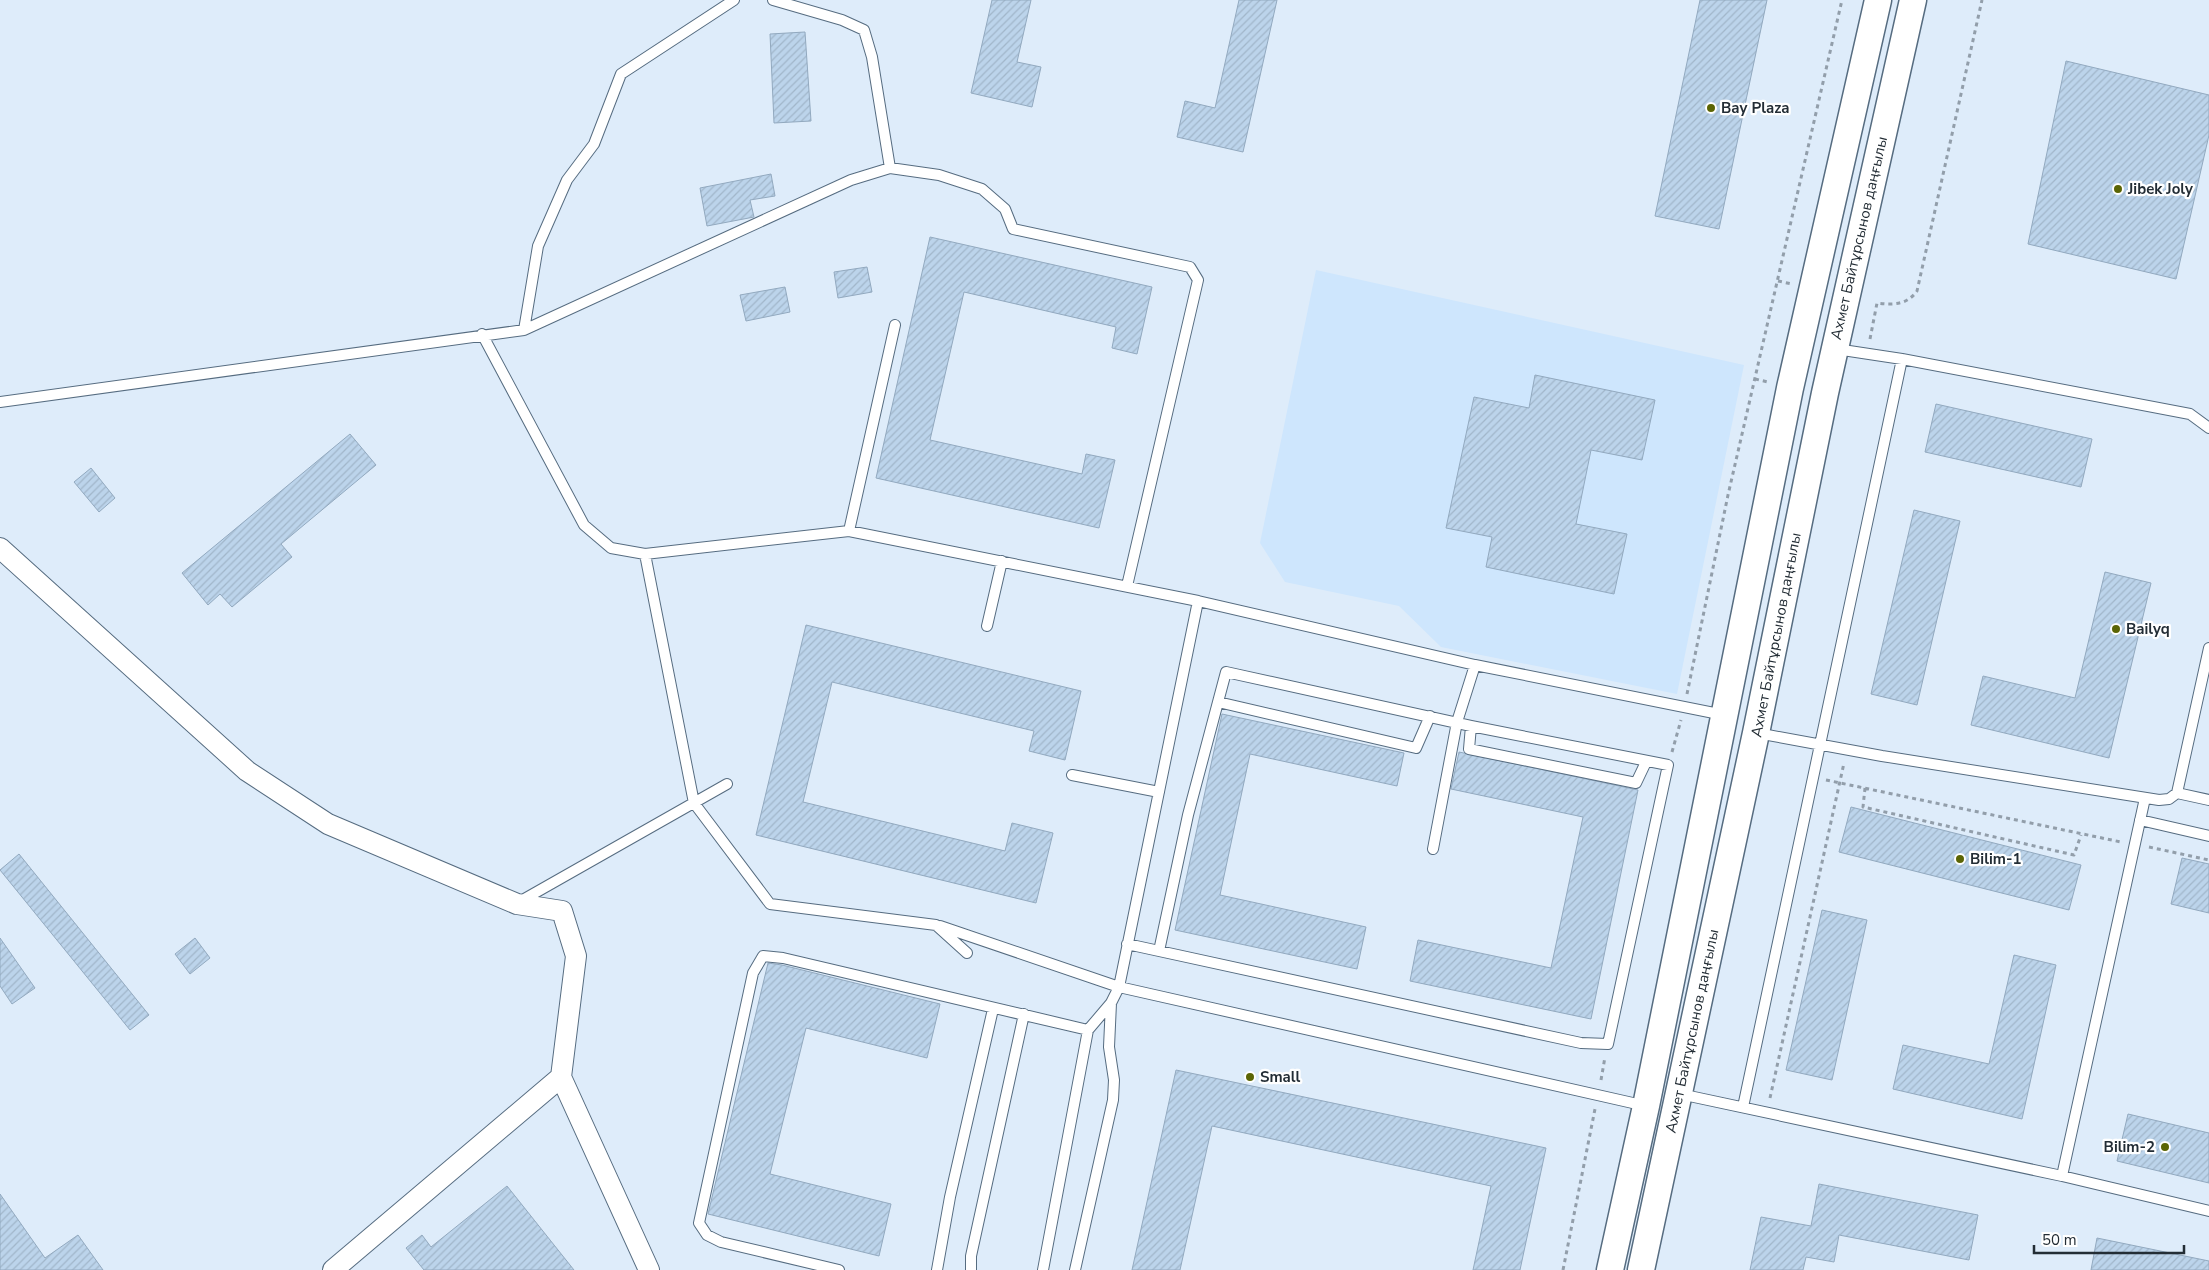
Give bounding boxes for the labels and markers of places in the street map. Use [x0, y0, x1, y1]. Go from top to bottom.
place label: Bay Plaza [1721, 98, 1789, 118]
marker: Bay Plaza [1705, 102, 1717, 114]
place label: Jibek Joly [2127, 179, 2193, 199]
marker: Jibek Joly [2112, 183, 2124, 195]
place label: Bailyq [2126, 619, 2170, 639]
marker: Bailyq [2110, 623, 2122, 635]
place label: Bilim-1 [1970, 849, 2021, 869]
marker: Bilim-1 [1954, 853, 1966, 865]
place label: Small [1260, 1067, 1301, 1087]
marker: Small [1244, 1071, 1256, 1083]
place label: Bilim-2 [2104, 1137, 2155, 1157]
marker: Bilim-2 [2159, 1141, 2171, 1153]

